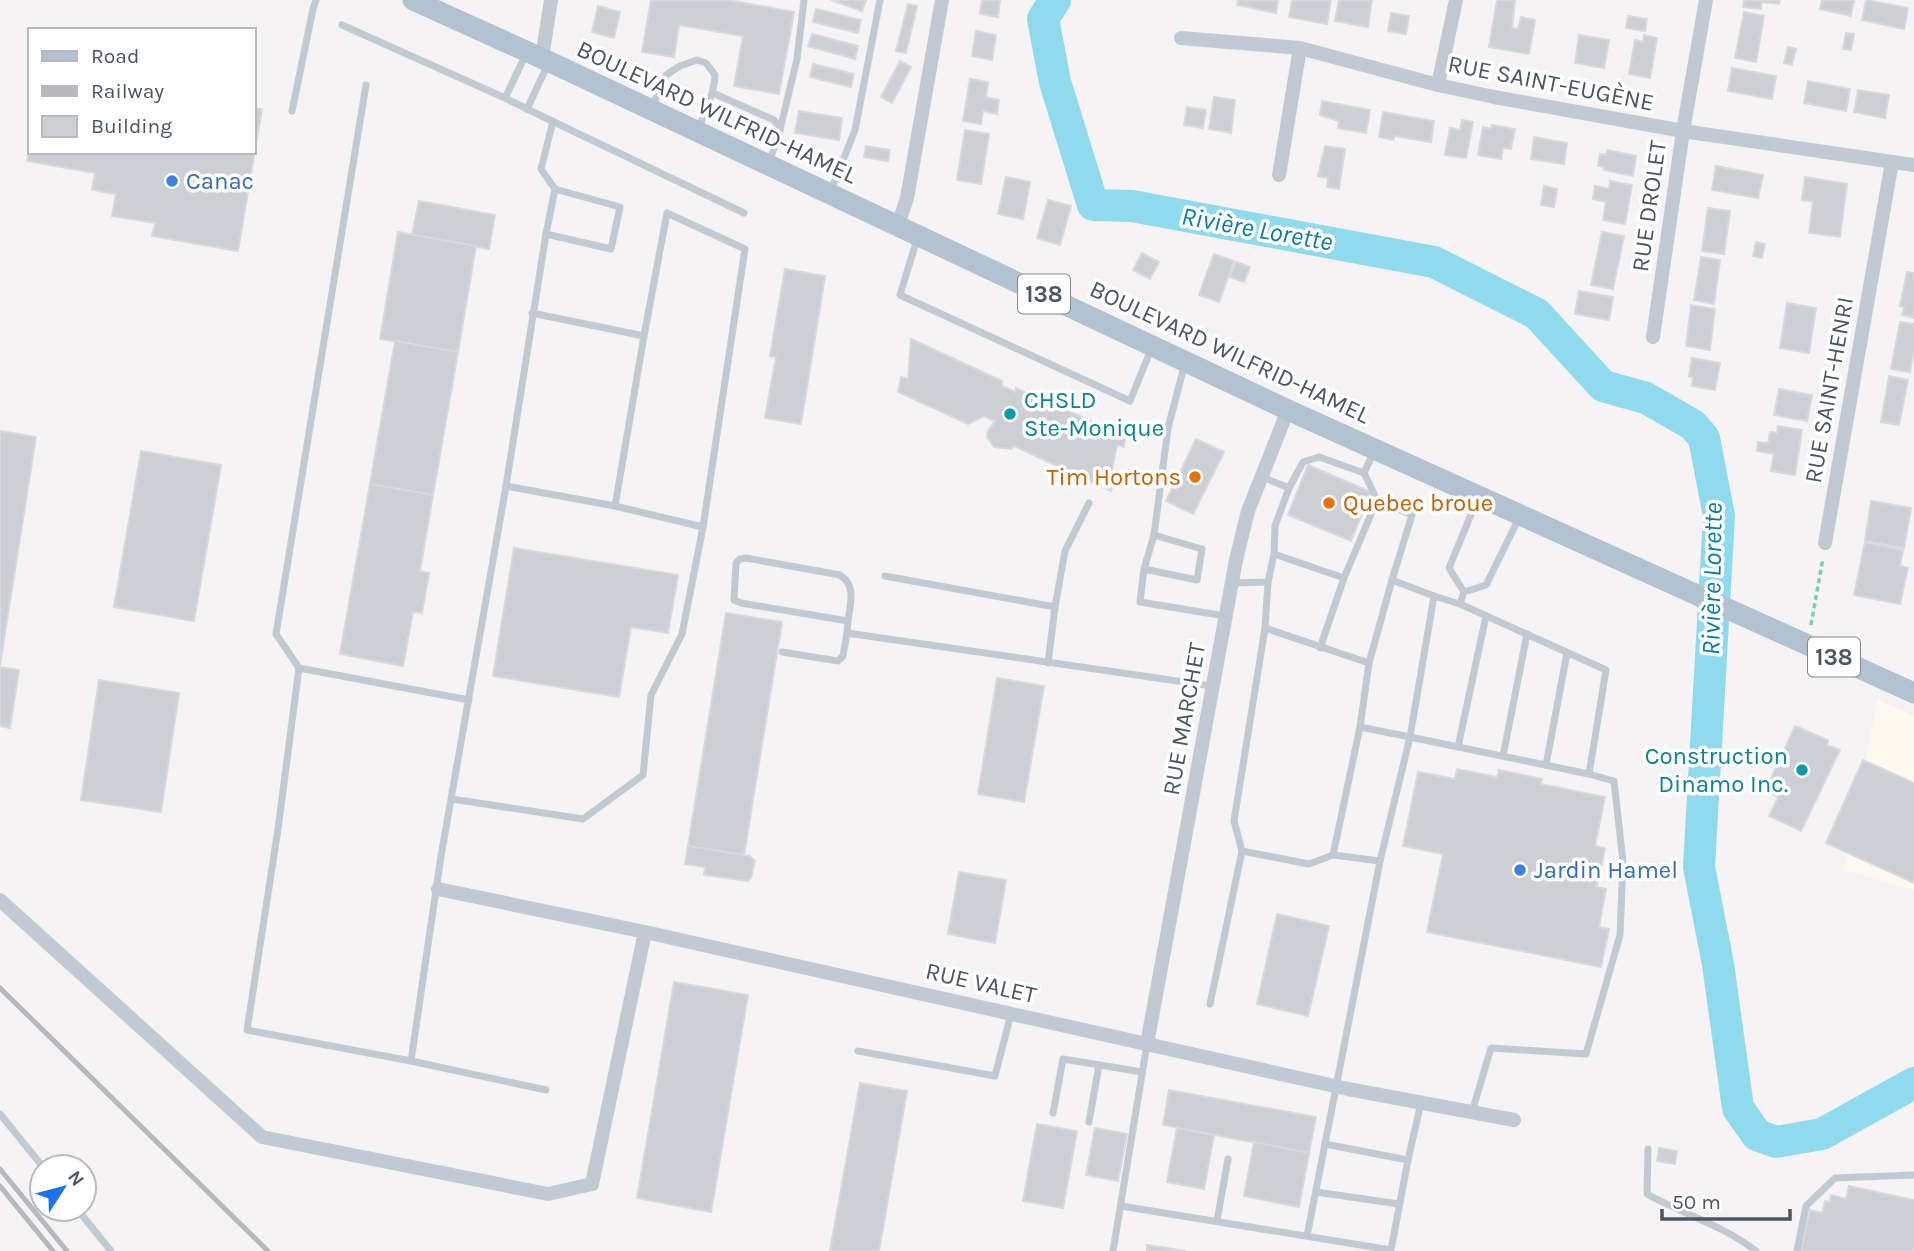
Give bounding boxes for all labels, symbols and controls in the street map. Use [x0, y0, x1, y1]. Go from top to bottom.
legend [28, 28, 256, 154]
street label: BOULEVARD WILFRID-HAMEL [572, 35, 862, 190]
text: Road [91, 44, 139, 68]
street label: RUE SAINT-EUGÈNE [1446, 48, 1657, 117]
text: Railway [91, 79, 164, 103]
text: Building [91, 114, 172, 138]
street label: RUE DROLET [1626, 139, 1672, 273]
place label: Canac [186, 167, 254, 195]
marker: Canac [164, 173, 180, 189]
water label: Rivière Lorette [1179, 200, 1335, 258]
road number: 138 [1018, 274, 1070, 314]
street label: BOULEVARD WILFRID-HAMEL [1085, 275, 1375, 430]
street label: RUE SAINT-HENRI [1799, 295, 1859, 485]
place label: CHSLD Ste-Monique [1024, 386, 1164, 442]
marker: CHSLD Ste-Monique [1002, 406, 1018, 422]
place label: Tim Hortons [1047, 463, 1181, 491]
marker: Tim Hortons [1187, 469, 1203, 485]
place label: Quebec broue [1343, 489, 1493, 517]
marker: Quebec broue [1321, 495, 1337, 511]
water label: Rivière Lorette [1695, 502, 1729, 656]
road number: 138 [1808, 638, 1860, 677]
street label: RUE MARCHET [1157, 640, 1211, 798]
place label: Construction Dinamo Inc. [1645, 742, 1788, 798]
marker: Construction Dinamo Inc. [1794, 762, 1810, 778]
place label: Jardin Hamel [1534, 856, 1678, 884]
marker: Jardin Hamel [1512, 862, 1528, 878]
street label: RUE VALET [923, 957, 1039, 1009]
north arrow [28, 1153, 98, 1223]
text: N [63, 1167, 89, 1191]
scale bar [1662, 1178, 1790, 1222]
text: 50 m [1672, 1190, 1721, 1214]

